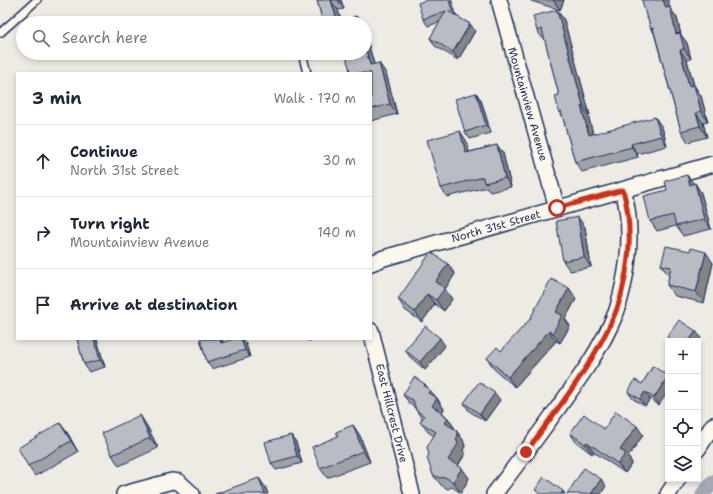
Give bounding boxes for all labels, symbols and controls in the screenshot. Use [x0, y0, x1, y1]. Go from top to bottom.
search box [16, 16, 372, 60]
icon: search [30, 27, 52, 49]
text: Search here [62, 28, 148, 48]
street label: Mountainview Avenue [504, 45, 551, 163]
text: 3 min [32, 87, 82, 109]
text: Walk · 170 m [274, 90, 356, 107]
text: Continue [70, 142, 138, 162]
icon: ahead [32, 150, 54, 172]
text: 30 m [322, 152, 356, 169]
text: North 31st Street [70, 162, 179, 179]
route start [548, 199, 566, 217]
street label: North 31st Street [450, 206, 543, 246]
text: Turn right [70, 214, 150, 234]
icon: right [32, 222, 54, 244]
text: 140 m [317, 224, 356, 241]
text: Mountainview Avenue [70, 234, 209, 251]
icon: arrive [32, 294, 54, 316]
text: Arrive at destination [70, 295, 238, 315]
map controls [665, 338, 701, 482]
button: + [665, 338, 701, 374]
street label: East Hillcrest Drive [372, 362, 411, 464]
button: − [665, 374, 701, 410]
button: locate [665, 410, 701, 446]
route end [517, 443, 535, 461]
button: layers [665, 446, 701, 482]

